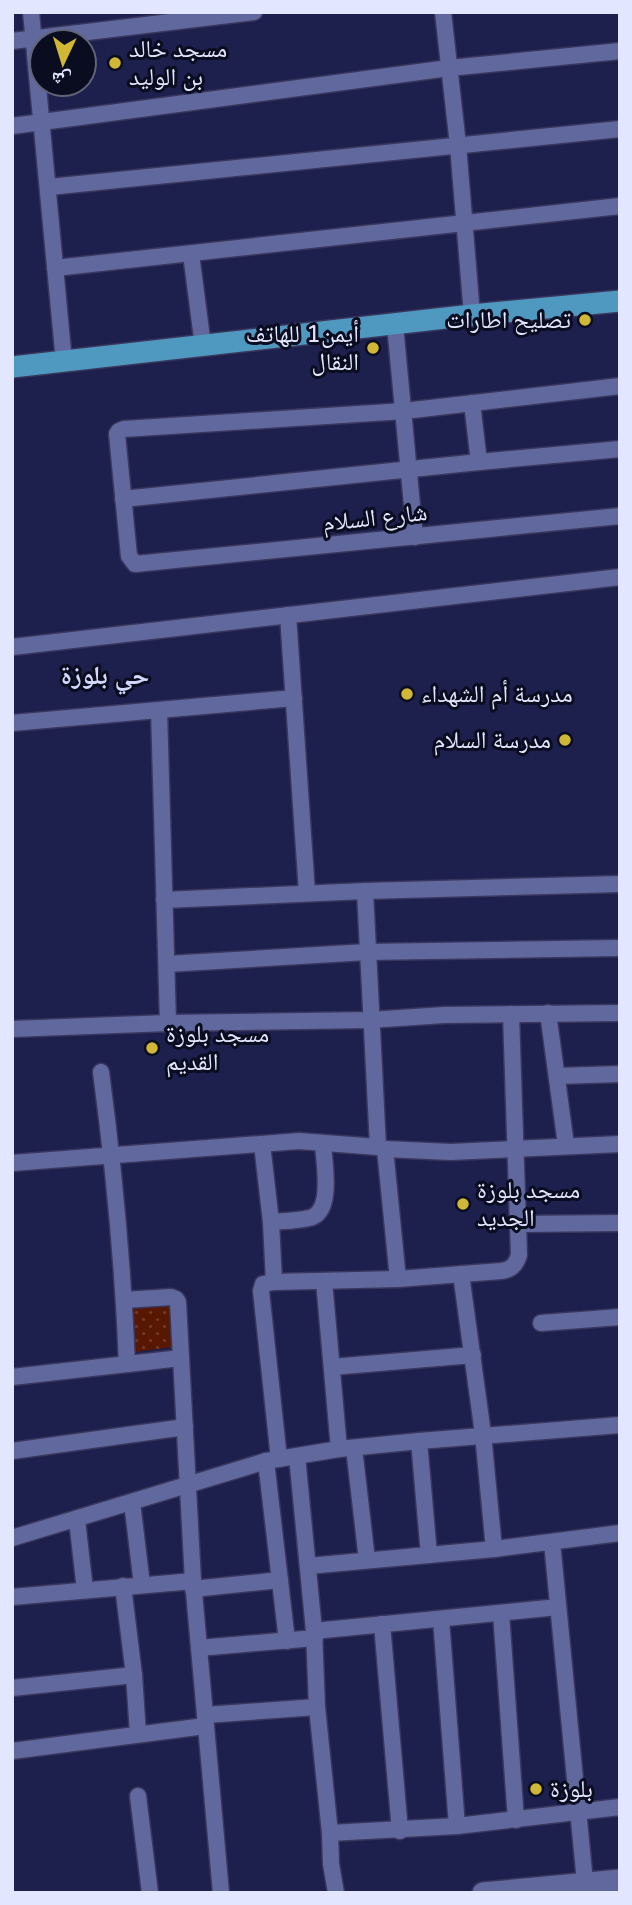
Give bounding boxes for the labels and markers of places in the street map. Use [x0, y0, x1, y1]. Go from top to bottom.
place label: مسجد خالد بن الوليد [129, 35, 227, 92]
marker: مسجد خالد بن الوليد [107, 55, 123, 71]
place label: تصليح اطارات [446, 306, 571, 335]
marker: تصليح اطارات [577, 312, 593, 328]
place label: أيمن1 للهاتف النقال [246, 320, 359, 377]
marker: أيمن1 للهاتف النقال [365, 340, 381, 356]
place label: مدرسة أم الشهداء [421, 680, 573, 710]
marker: مدرسة أم الشهداء [399, 686, 415, 702]
place label: مدرسة السلام [433, 726, 551, 756]
marker: مدرسة السلام [557, 732, 573, 748]
place label: مسجد بلوزة القديم [166, 1020, 269, 1078]
marker: مسجد بلوزة القديم [144, 1040, 160, 1056]
place label: مسجد بلوزة الجديد [477, 1176, 580, 1233]
marker: مسجد بلوزة الجديد [455, 1196, 471, 1212]
place label: بلوزة [550, 1775, 593, 1804]
marker: بلوزة [528, 1781, 544, 1797]

